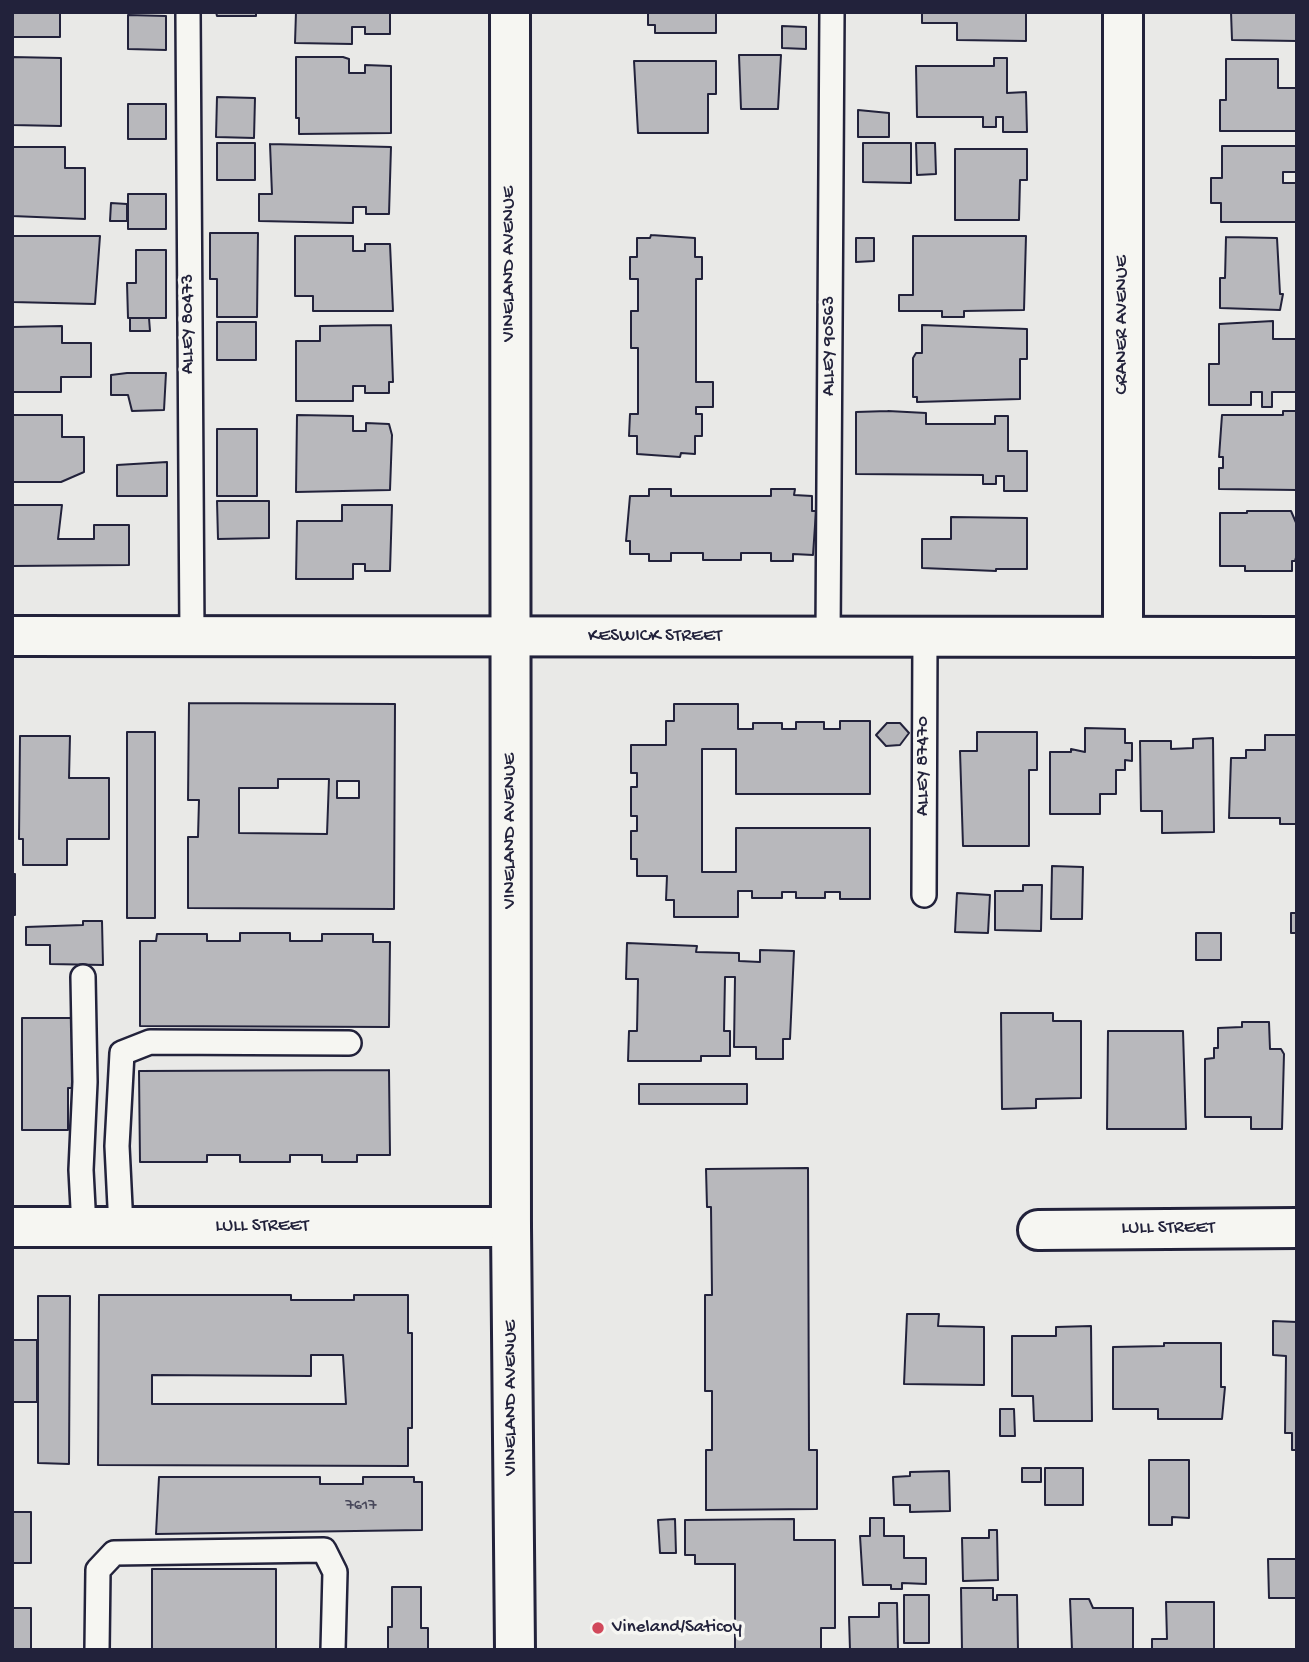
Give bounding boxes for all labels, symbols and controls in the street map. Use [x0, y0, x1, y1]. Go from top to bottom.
street label: VINELAND AVENUE [499, 186, 521, 342]
street label: CRANER AVENUE [1112, 256, 1134, 394]
street label: ALLEY 80473 [178, 274, 200, 374]
street label: ALLEY 90563 [819, 296, 841, 396]
street label: KESWICK STREET [588, 626, 722, 648]
street label: ALLEY 87470 [913, 716, 935, 816]
street label: VINELAND AVENUE [500, 753, 522, 909]
street label: LULL STREET [215, 1216, 309, 1238]
street label: LULL STREET [1121, 1218, 1215, 1240]
street label: VINELAND AVENUE [501, 1320, 523, 1476]
house number: 7617 [345, 1497, 377, 1517]
place label: Vineland/Saticoy [612, 1617, 742, 1639]
marker: Vineland/Saticoy [590, 1620, 606, 1636]

